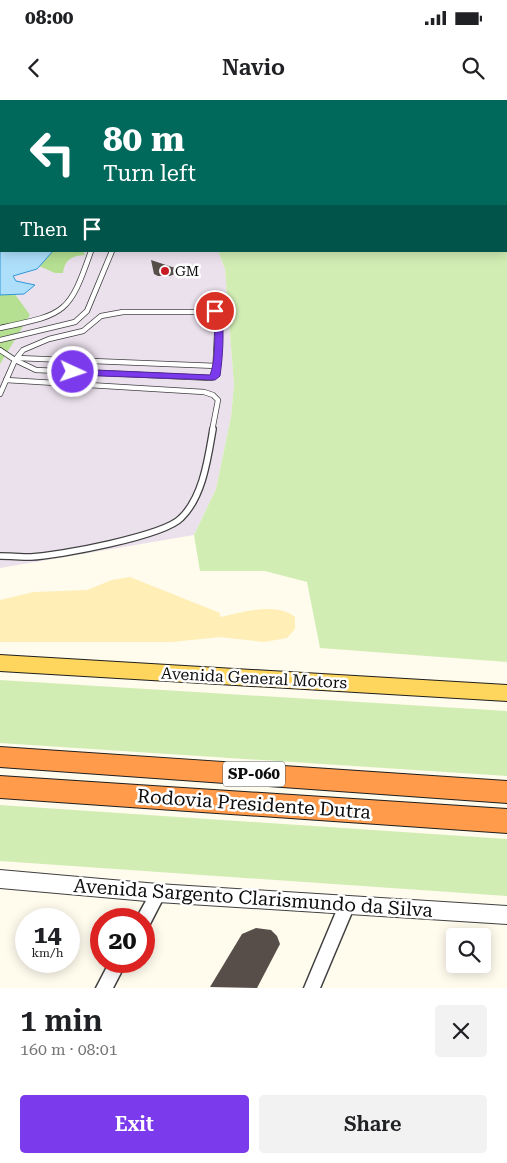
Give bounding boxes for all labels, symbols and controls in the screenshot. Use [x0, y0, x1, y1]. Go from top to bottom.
text: 08:00 [25, 6, 74, 29]
icon: back [20, 54, 48, 82]
icon: search [459, 54, 487, 82]
text: Navio [222, 55, 285, 80]
text: 80 m [103, 119, 185, 160]
icon: left [20, 120, 85, 185]
text: Turn left [103, 161, 196, 186]
icon: arrive [78, 215, 106, 243]
text: Then [20, 218, 68, 241]
place label: GM [175, 263, 199, 279]
marker: GM [159, 265, 171, 277]
pin [194, 290, 236, 332]
icon: arrive [201, 297, 229, 325]
position arrow [46, 345, 98, 397]
street label: Avenida General Motors [160, 664, 348, 692]
road number: SP-060 [223, 762, 285, 786]
street label: Rodovia Presidente Dutra [136, 784, 372, 824]
street label: Avenida Sargento Clarismundo da Silva [73, 874, 434, 922]
speed limit sign: 20 [90, 908, 155, 973]
text: 14 [33, 920, 62, 949]
map controls [446, 928, 491, 973]
button: search [446, 928, 491, 973]
text: km/h [31, 946, 64, 960]
text: 1 min [20, 1003, 103, 1038]
button: close [435, 1005, 487, 1057]
text: 160 m · 08:01 [20, 1040, 118, 1059]
button: Exit [20, 1095, 249, 1153]
button: Share [259, 1095, 487, 1153]

